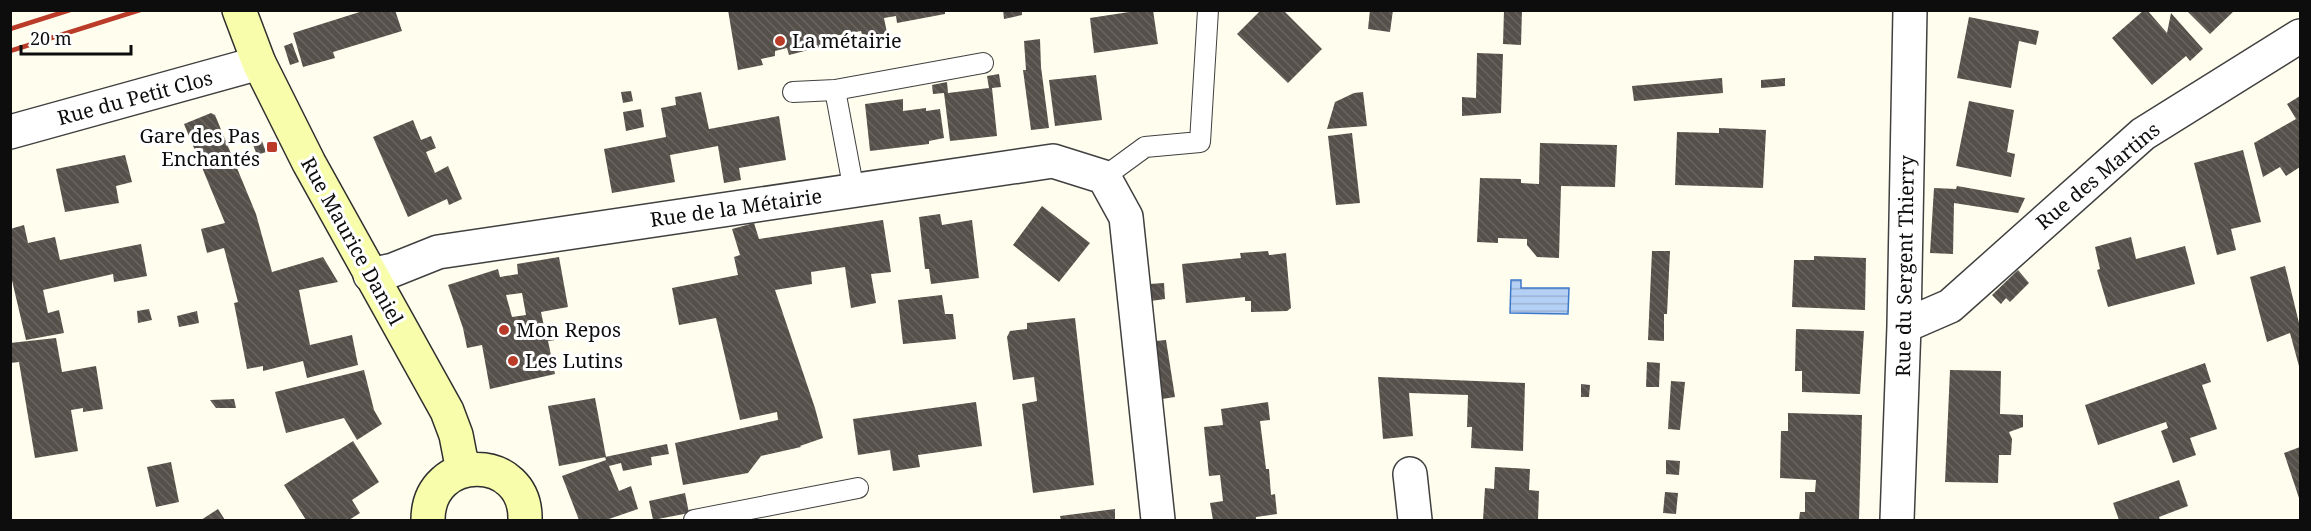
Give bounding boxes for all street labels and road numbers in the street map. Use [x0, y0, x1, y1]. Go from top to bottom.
street label: Rue du Petit Clos [54, 64, 215, 131]
street label: Rue des Martins [2030, 116, 2165, 235]
street label: Rue Maurice Daniel [295, 152, 410, 330]
street label: Rue du Sergent Thierry [1889, 154, 1920, 377]
street label: Rue de la Métairie [648, 182, 824, 233]

